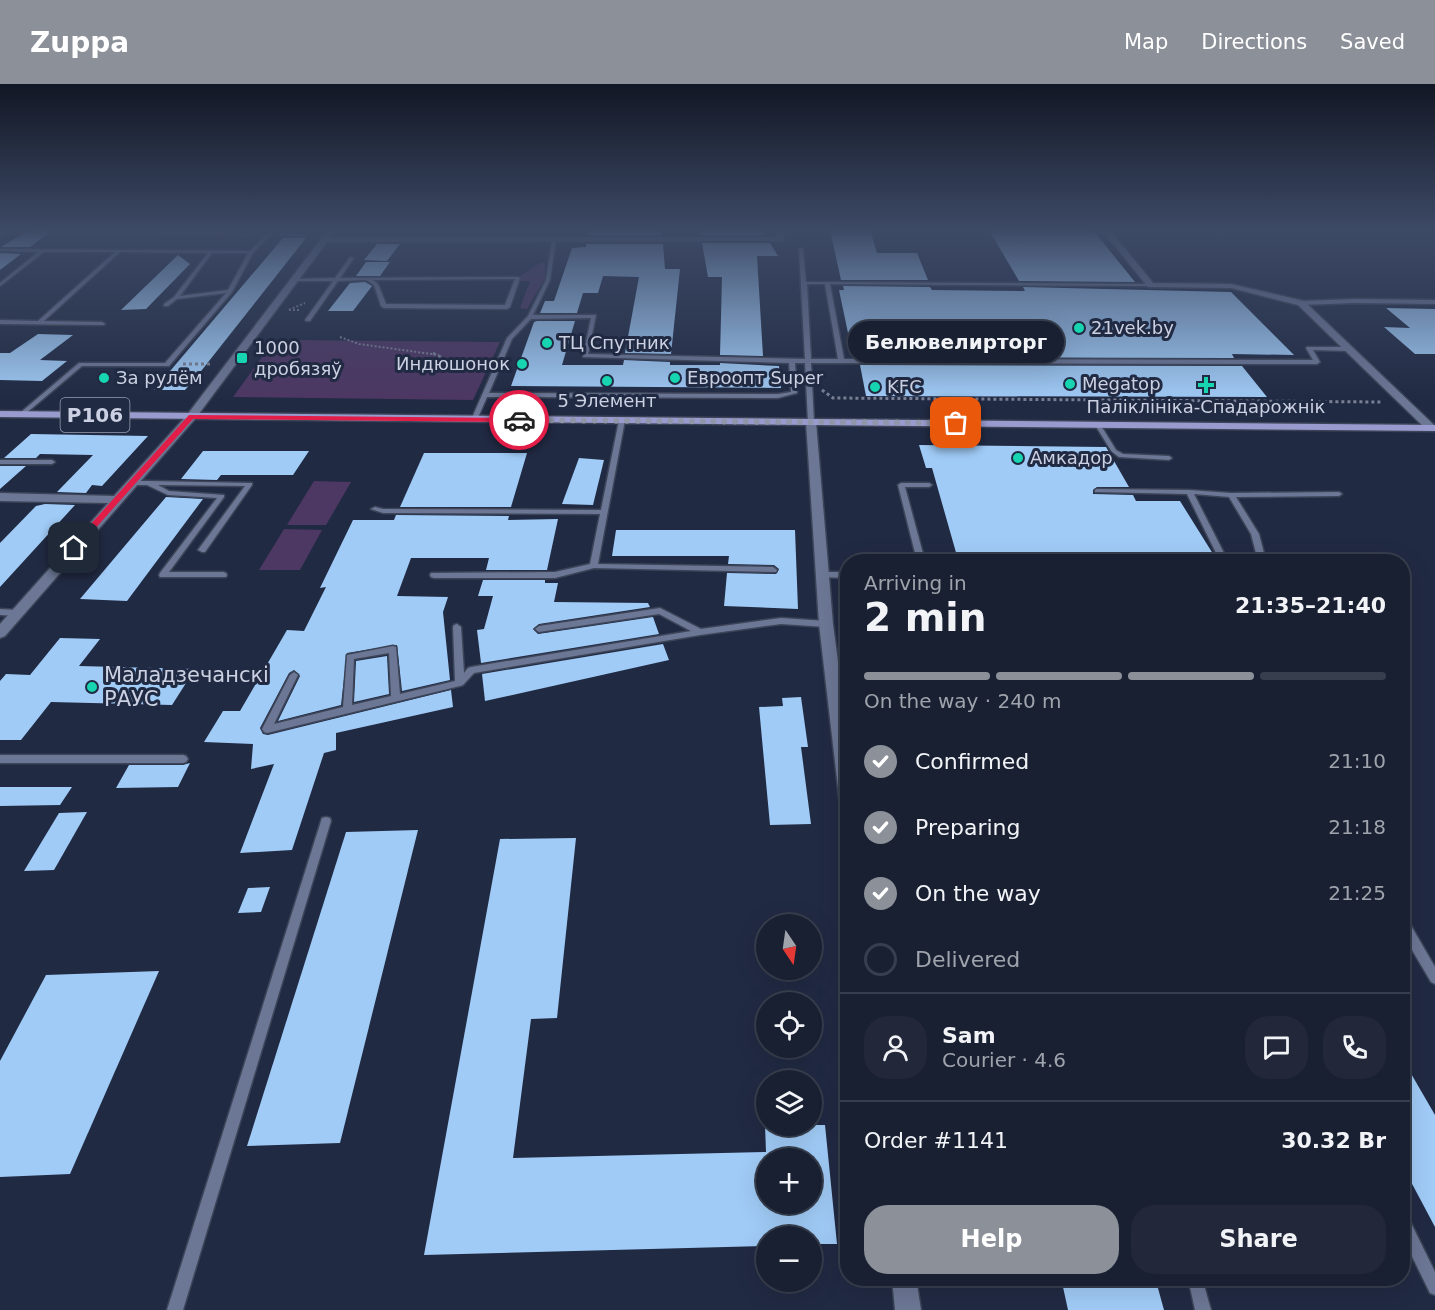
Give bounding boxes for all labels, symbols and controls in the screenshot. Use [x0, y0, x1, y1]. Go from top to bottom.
text: Zuppa [30, 26, 129, 59]
text: Map [1124, 30, 1168, 54]
text: Directions [1201, 30, 1307, 54]
text: Saved [1340, 30, 1405, 54]
place label: 21vek.by [1091, 317, 1174, 338]
callout: Белювелирторг [848, 321, 1064, 363]
marker: 21vek.by [1072, 321, 1086, 335]
text: Белювелирторг [865, 330, 1047, 354]
place label: ТЦ Спутник [558, 332, 670, 353]
marker: ТЦ Спутник [540, 336, 554, 350]
place label: 1000 дробязяў [254, 337, 342, 379]
marker: 1000 дробязяў [235, 351, 249, 365]
place label: Индюшонок [396, 353, 510, 374]
marker: Индюшонок [515, 357, 529, 371]
place label: За рулём [116, 367, 203, 388]
place label: Евроопт Super [687, 367, 824, 388]
marker: За рулём [97, 371, 111, 385]
marker: Евроопт Super [668, 371, 682, 385]
place label: Megatop [1082, 373, 1161, 394]
marker: 5 Элемент [600, 374, 614, 388]
place label: KFC [887, 376, 922, 397]
marker: Паліклініка-Спадарожнік [1197, 376, 1215, 394]
marker: Megatop [1063, 377, 1077, 391]
marker: KFC [868, 380, 882, 394]
courier [489, 390, 549, 450]
place label: 5 Элемент [557, 390, 657, 411]
place label: Паліклініка-Спадарожнік [1087, 396, 1326, 417]
pin [930, 397, 981, 448]
road number: Р106 [60, 398, 130, 432]
icon: car [503, 404, 536, 437]
icon: bag [939, 406, 972, 439]
place label: Амкадор [1030, 447, 1113, 468]
marker: Амкадор [1011, 451, 1025, 465]
pin [48, 522, 99, 573]
icon: home [57, 531, 90, 564]
text: Arriving in [864, 571, 967, 595]
text: 21:35–21:40 [1235, 593, 1386, 618]
text: 2 min [864, 595, 986, 640]
place label: Маладзечанскі РАУС [104, 663, 269, 711]
marker: Маладзечанскі РАУС [85, 680, 99, 694]
text: On the way · 240 m [864, 689, 1062, 713]
icon: check [864, 745, 897, 778]
text: Confirmed [915, 749, 1029, 774]
text: 21:10 [1328, 749, 1386, 773]
icon: check [864, 811, 897, 844]
text: Preparing [915, 815, 1021, 840]
text: 21:18 [1328, 815, 1386, 839]
icon: check [864, 877, 897, 910]
text: On the way [915, 881, 1041, 906]
text: 21:25 [1328, 881, 1386, 905]
north arrow [756, 914, 822, 980]
map controls [756, 914, 822, 1292]
text: Delivered [915, 947, 1020, 972]
button: locate [756, 992, 822, 1058]
button: person [864, 1016, 927, 1079]
button: chat [1245, 1016, 1308, 1079]
button: phone [1323, 1016, 1386, 1079]
text: Sam [942, 1023, 996, 1048]
text: Courier · 4.6 [942, 1048, 1066, 1072]
button: layers [756, 1070, 822, 1136]
text: Order #1141 [864, 1128, 1008, 1153]
text: 30.32 Br [1281, 1128, 1386, 1153]
button: + [756, 1148, 822, 1214]
button: Help [864, 1205, 1119, 1274]
button: Share [1131, 1205, 1386, 1274]
button: − [756, 1226, 822, 1292]

